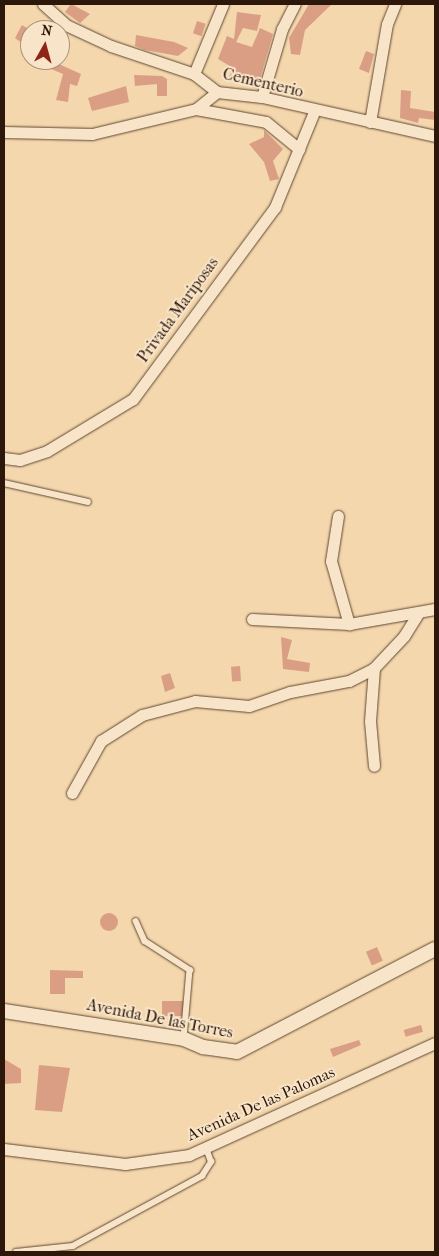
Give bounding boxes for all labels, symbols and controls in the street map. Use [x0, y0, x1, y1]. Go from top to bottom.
north arrow [20, 20, 70, 70]
text: N [40, 22, 53, 40]
street label: Cementerio [221, 64, 305, 102]
street label: Privada Mariposas [133, 254, 223, 366]
street label: Avenida De las Torres [85, 995, 235, 1043]
street label: Avenida De las Palomas [184, 1063, 338, 1145]

